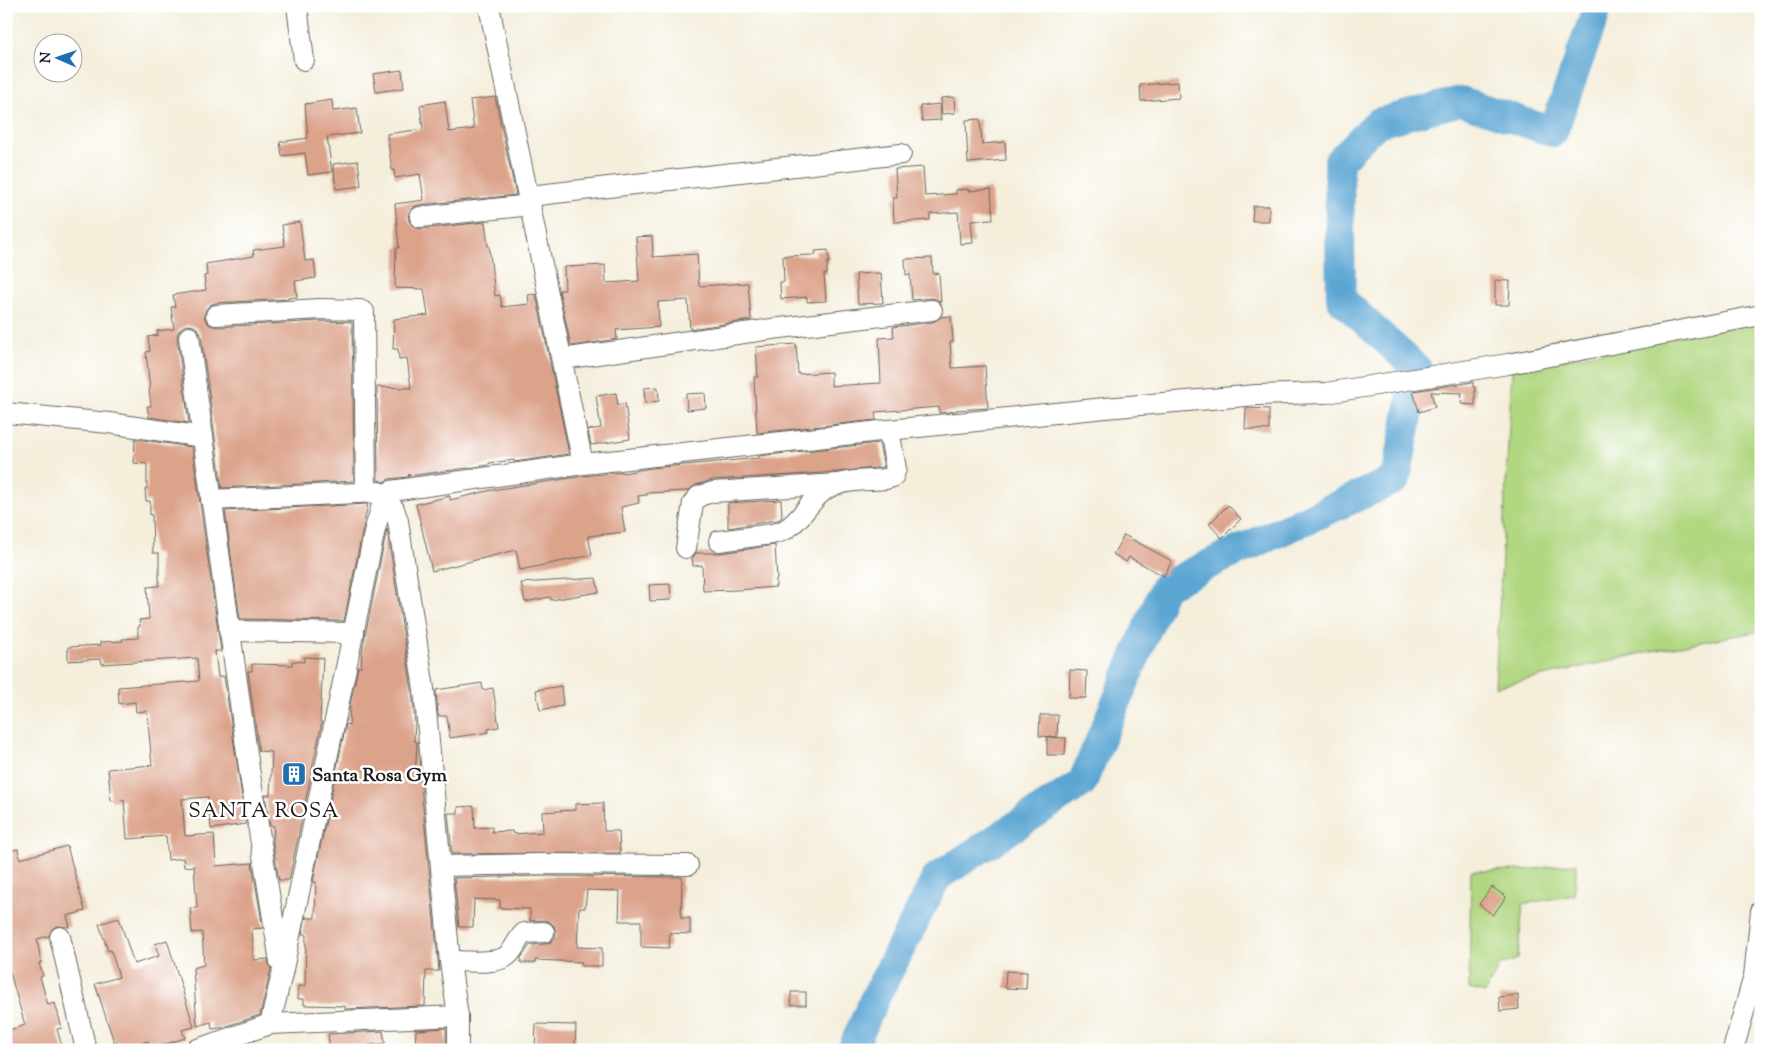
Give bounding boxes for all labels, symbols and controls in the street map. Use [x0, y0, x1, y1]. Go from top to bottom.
north arrow [32, 32, 82, 82]
text: N [37, 52, 57, 64]
building icon: Santa Rosa Gym [281, 761, 307, 787]
place label: Santa Rosa Gym [312, 763, 447, 790]
district label: SANTA ROSA [188, 797, 340, 827]

